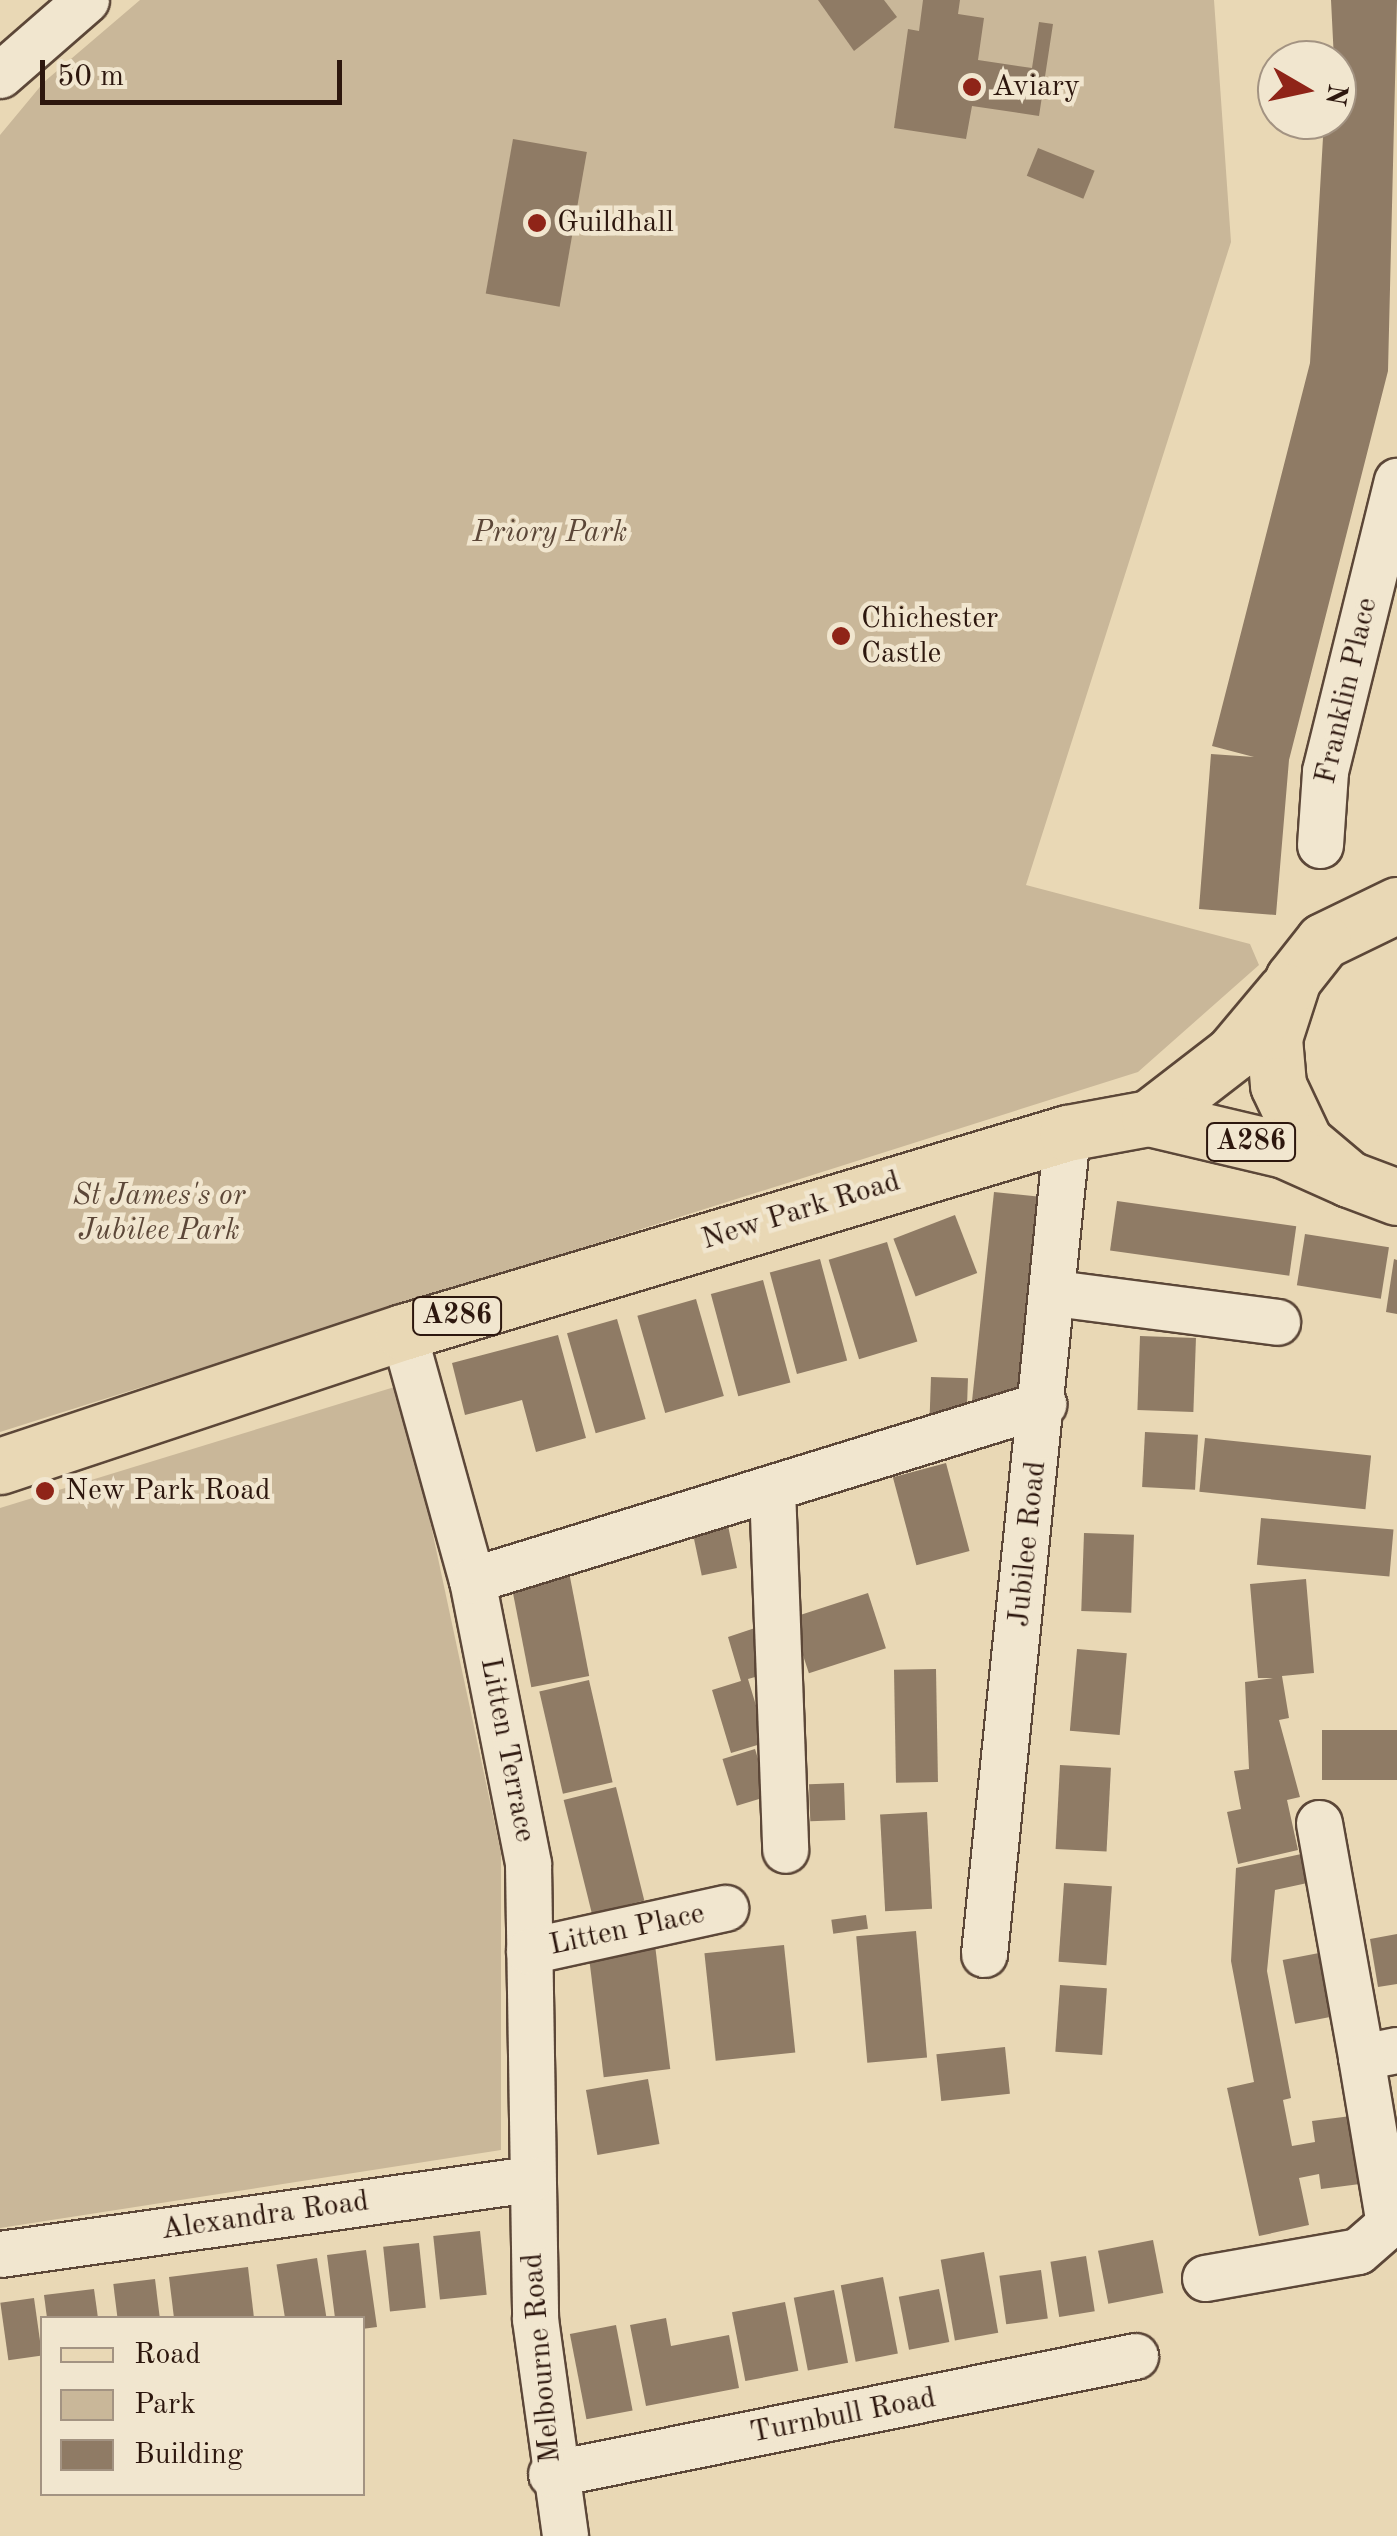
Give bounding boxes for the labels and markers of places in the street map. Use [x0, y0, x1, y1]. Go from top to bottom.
place label: Aviary [992, 69, 1080, 105]
marker: Aviary [961, 76, 983, 98]
place label: Guildhall [557, 205, 674, 241]
marker: Guildhall [526, 212, 548, 234]
place label: Chichester Castle [861, 601, 998, 672]
marker: Chichester Castle [830, 625, 852, 647]
place label: New Park Road [65, 1473, 271, 1509]
marker: New Park Road [34, 1480, 56, 1502]

